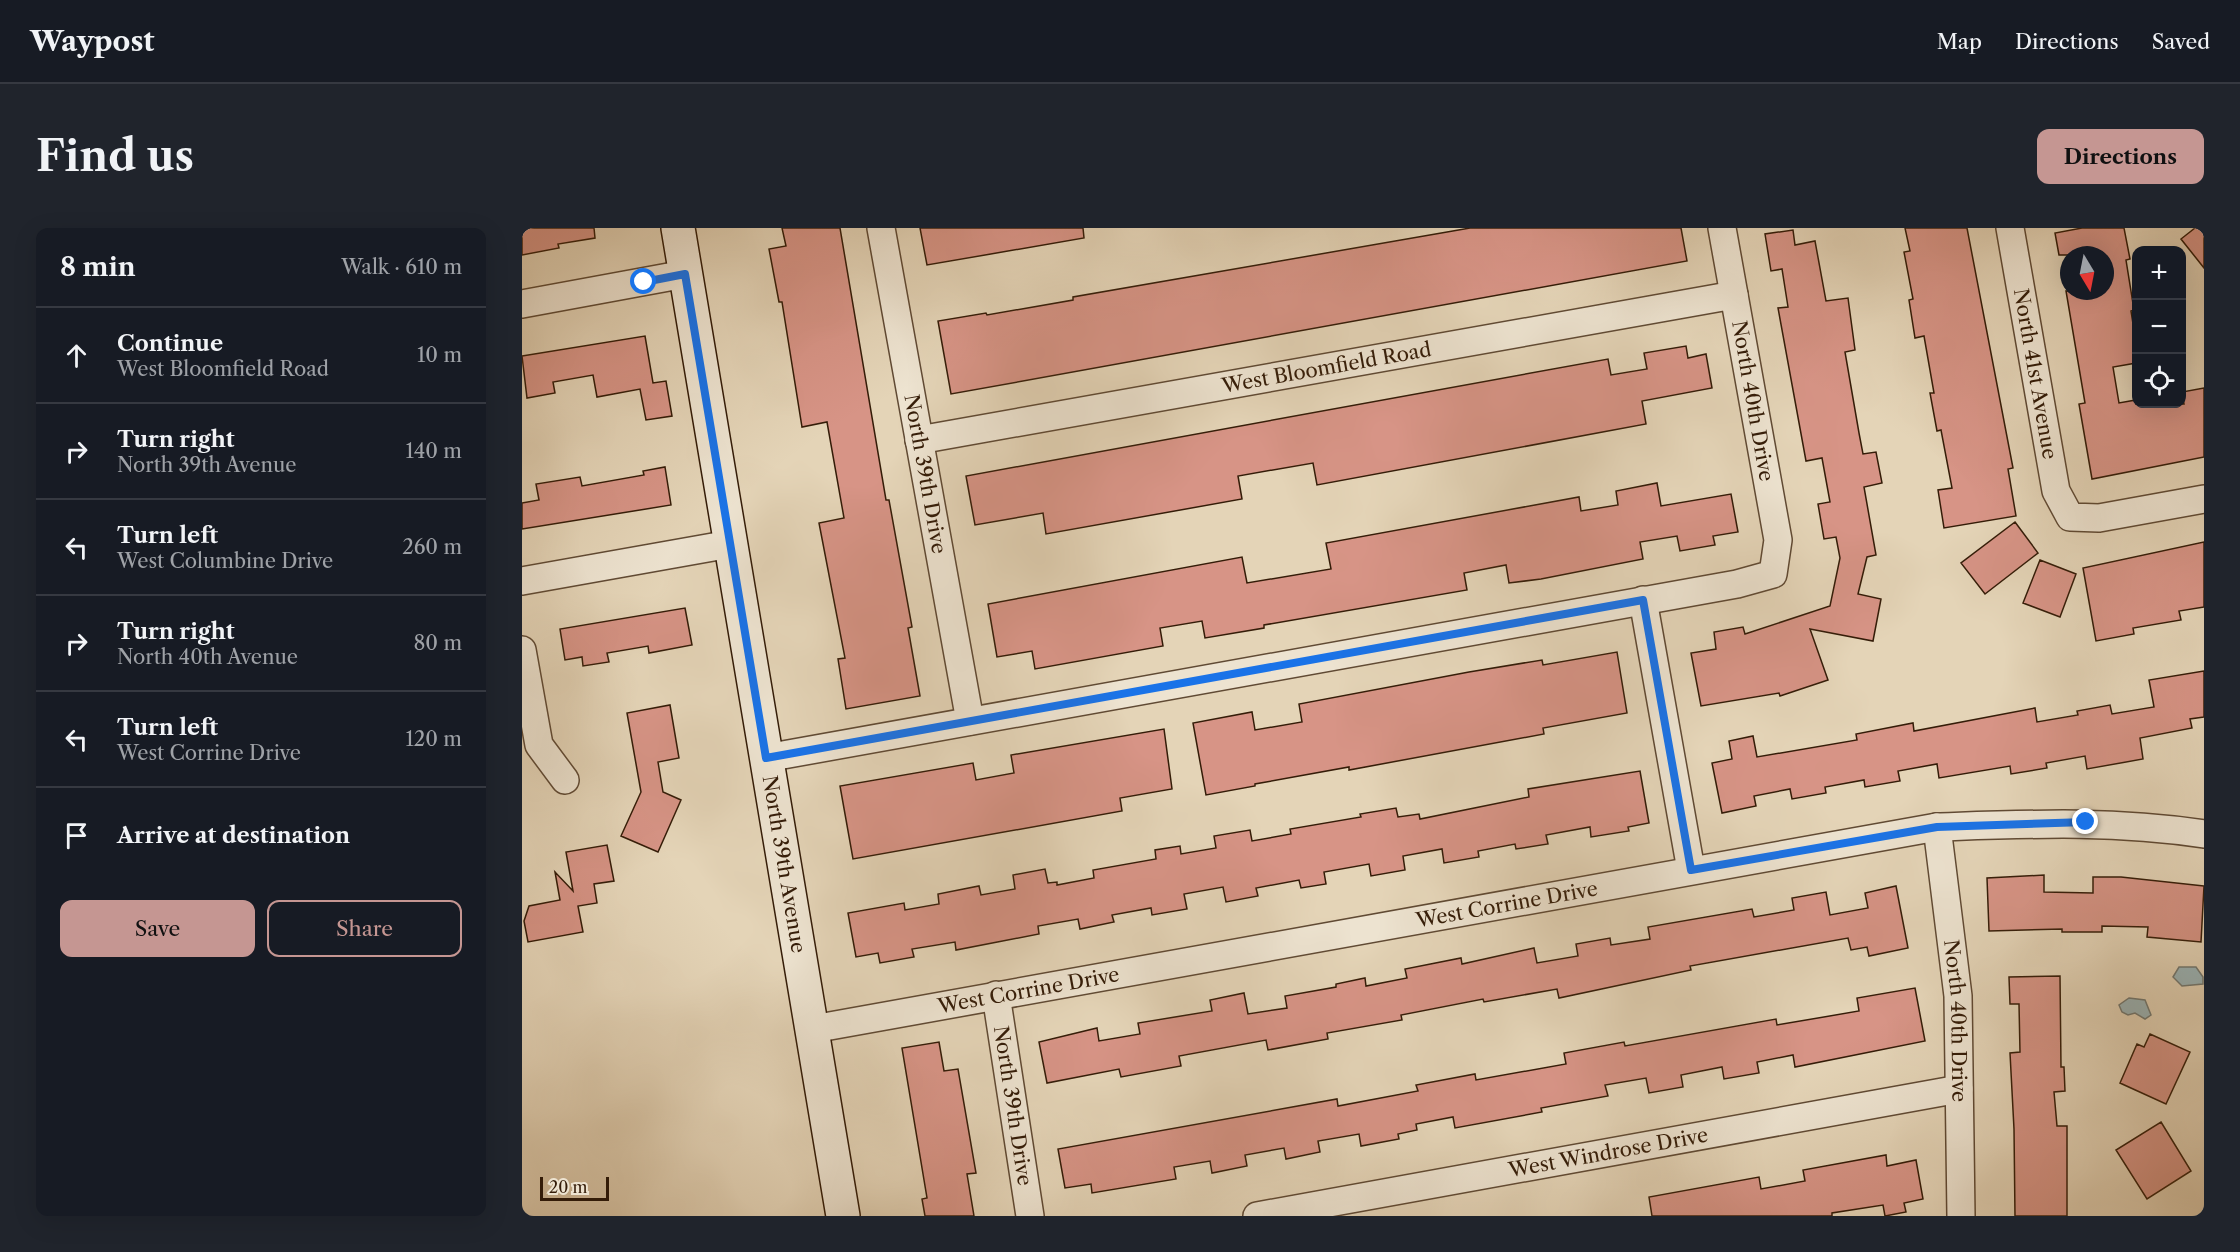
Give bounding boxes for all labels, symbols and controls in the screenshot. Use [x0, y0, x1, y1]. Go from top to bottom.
text: Waypost [30, 24, 154, 58]
text: Map [1937, 29, 1982, 54]
text: Directions [2015, 29, 2119, 54]
text: Saved [2152, 29, 2210, 54]
button: Directions [2037, 129, 2204, 184]
text: Find us [36, 130, 194, 182]
north arrow [2060, 246, 2114, 300]
map controls [2132, 246, 2186, 408]
button: + [2132, 246, 2186, 300]
text: 8 min [60, 251, 136, 283]
text: Walk · 610 m [341, 255, 462, 279]
route start [630, 268, 656, 294]
street label: North 41st Avenue [2009, 287, 2062, 461]
button: − [2132, 300, 2186, 354]
street label: North 40th Drive [1727, 319, 1779, 483]
text: Continue [117, 330, 223, 357]
street label: West Bloomfield Road [1219, 337, 1433, 398]
icon: ahead [60, 339, 93, 372]
text: 10 m [417, 343, 462, 367]
button: locate [2132, 354, 2186, 408]
text: West Bloomfield Road [117, 357, 329, 381]
street label: North 39th Drive [899, 392, 952, 556]
text: Turn right [117, 426, 235, 453]
icon: right [60, 435, 93, 468]
text: 140 m [405, 439, 462, 463]
text: North 39th Avenue [117, 453, 297, 477]
text: Turn left [117, 522, 218, 549]
icon: left [60, 531, 93, 564]
text: 260 m [402, 535, 462, 559]
text: West Columbine Drive [117, 549, 333, 573]
text: Turn right [117, 618, 235, 645]
icon: right [60, 627, 93, 660]
text: 80 m [414, 631, 462, 655]
text: North 40th Avenue [117, 645, 298, 669]
text: Turn left [117, 714, 218, 741]
icon: left [60, 723, 93, 756]
text: 120 m [405, 727, 462, 751]
text: West Corrine Drive [117, 741, 301, 765]
street label: North 39th Avenue [758, 774, 811, 955]
route end [2072, 808, 2098, 834]
icon: arrive [60, 819, 93, 852]
text: Arrive at destination [117, 822, 350, 849]
street label: West Corrine Drive [1413, 876, 1600, 933]
button: Save [60, 900, 255, 957]
button: Share [267, 900, 462, 957]
street label: North 40th Drive [1939, 938, 1971, 1102]
street label: West Corrine Drive [935, 962, 1121, 1019]
street label: North 39th Drive [989, 1024, 1037, 1187]
street label: West Windrose Drive [1506, 1123, 1710, 1182]
scale bar [540, 1174, 609, 1202]
text: 20 m [549, 1177, 588, 1197]

